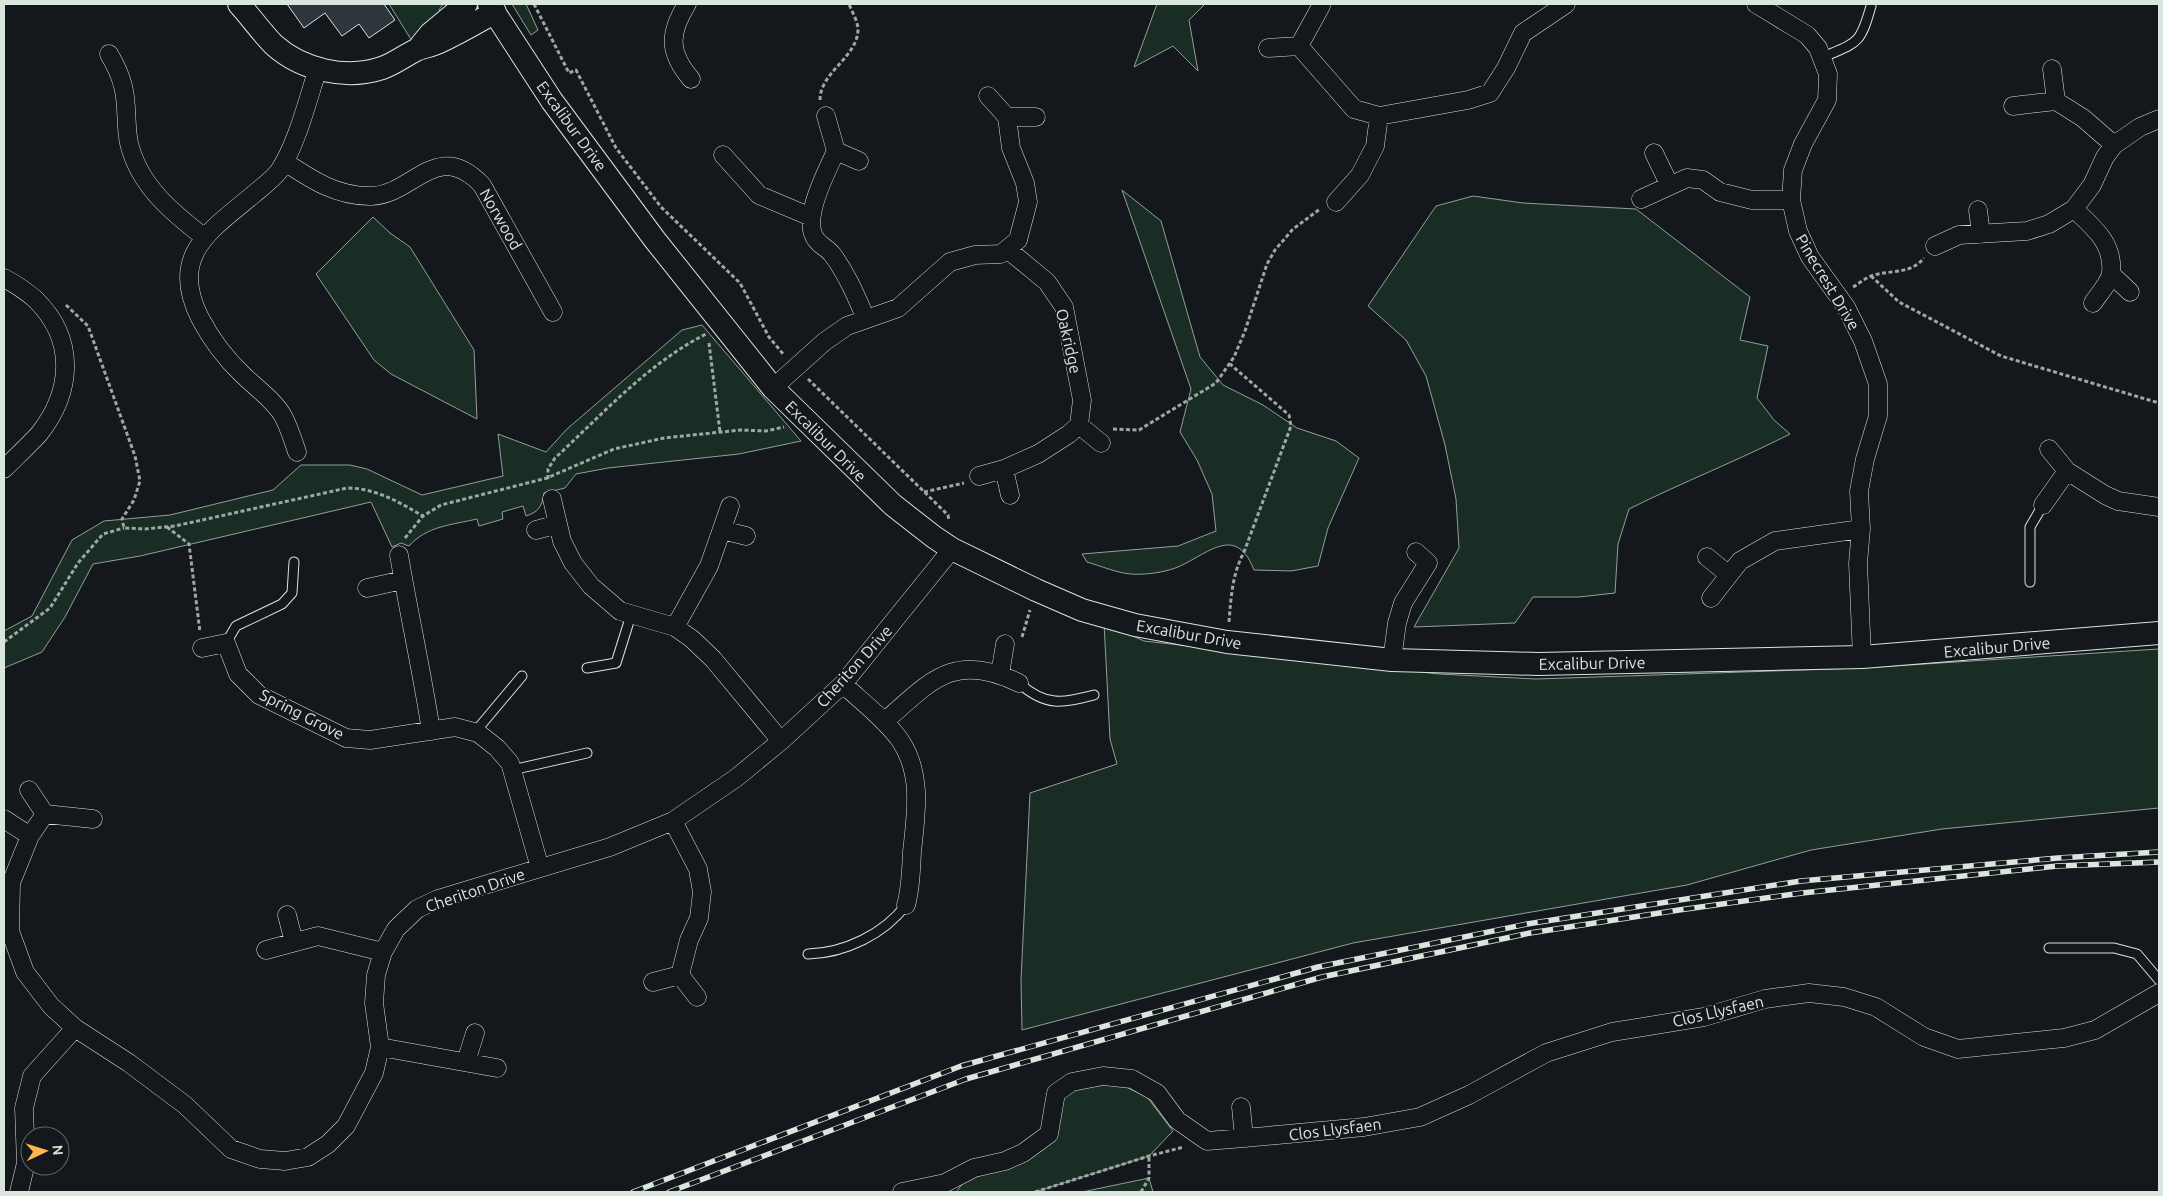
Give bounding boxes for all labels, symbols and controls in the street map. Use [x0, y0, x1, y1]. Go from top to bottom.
street label: Excalibur Drive [533, 78, 611, 174]
street label: Norwood [476, 185, 526, 253]
street label: Pinecrest Drive [1792, 231, 1864, 333]
street label: Oakridge [1053, 307, 1085, 375]
street label: Excalibur Drive [782, 397, 870, 485]
street label: Excalibur Drive [1135, 616, 1243, 652]
street label: Cheriton Drive [813, 621, 895, 711]
street label: Excalibur Drive [1943, 633, 2051, 661]
street label: Excalibur Drive [1538, 653, 1646, 673]
street label: Spring Grove [257, 685, 347, 743]
street label: Cheriton Drive [423, 865, 527, 915]
street label: Clos Llysfaen [1671, 992, 1765, 1030]
street label: Clos Llysfaen [1288, 1114, 1382, 1144]
north arrow [20, 1126, 70, 1176]
text: N [50, 1144, 66, 1156]

